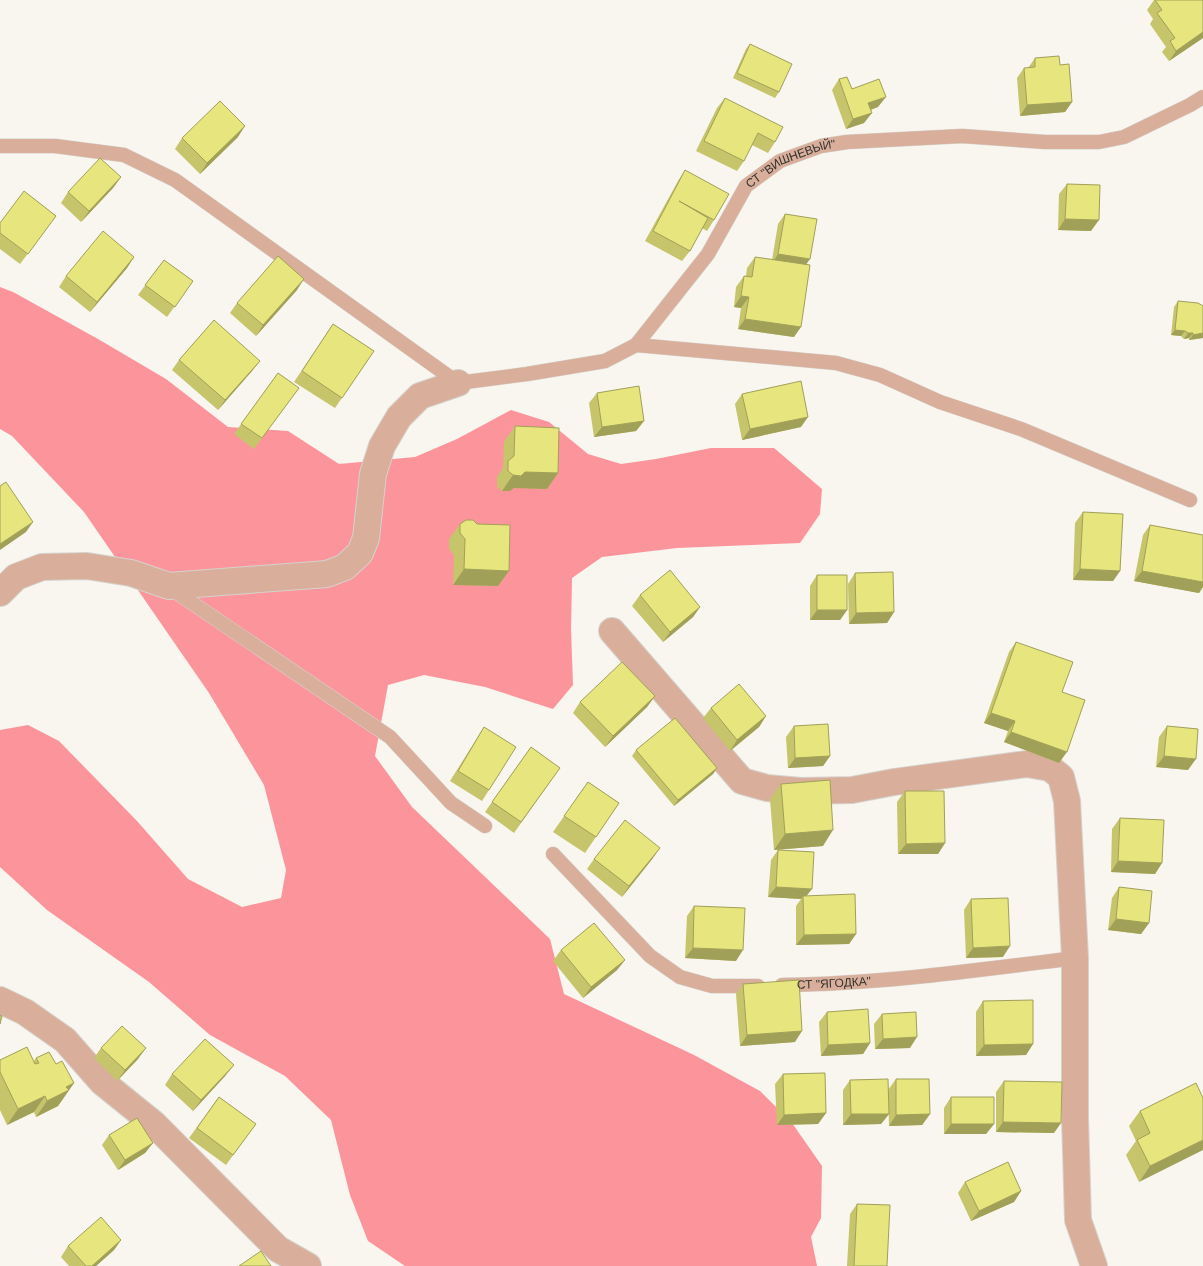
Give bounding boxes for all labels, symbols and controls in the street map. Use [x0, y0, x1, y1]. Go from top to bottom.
street label: СТ "ВИШНЕВЫЙ" [743, 137, 836, 191]
street label: СТ "ЯГОДКА" [797, 974, 872, 992]

